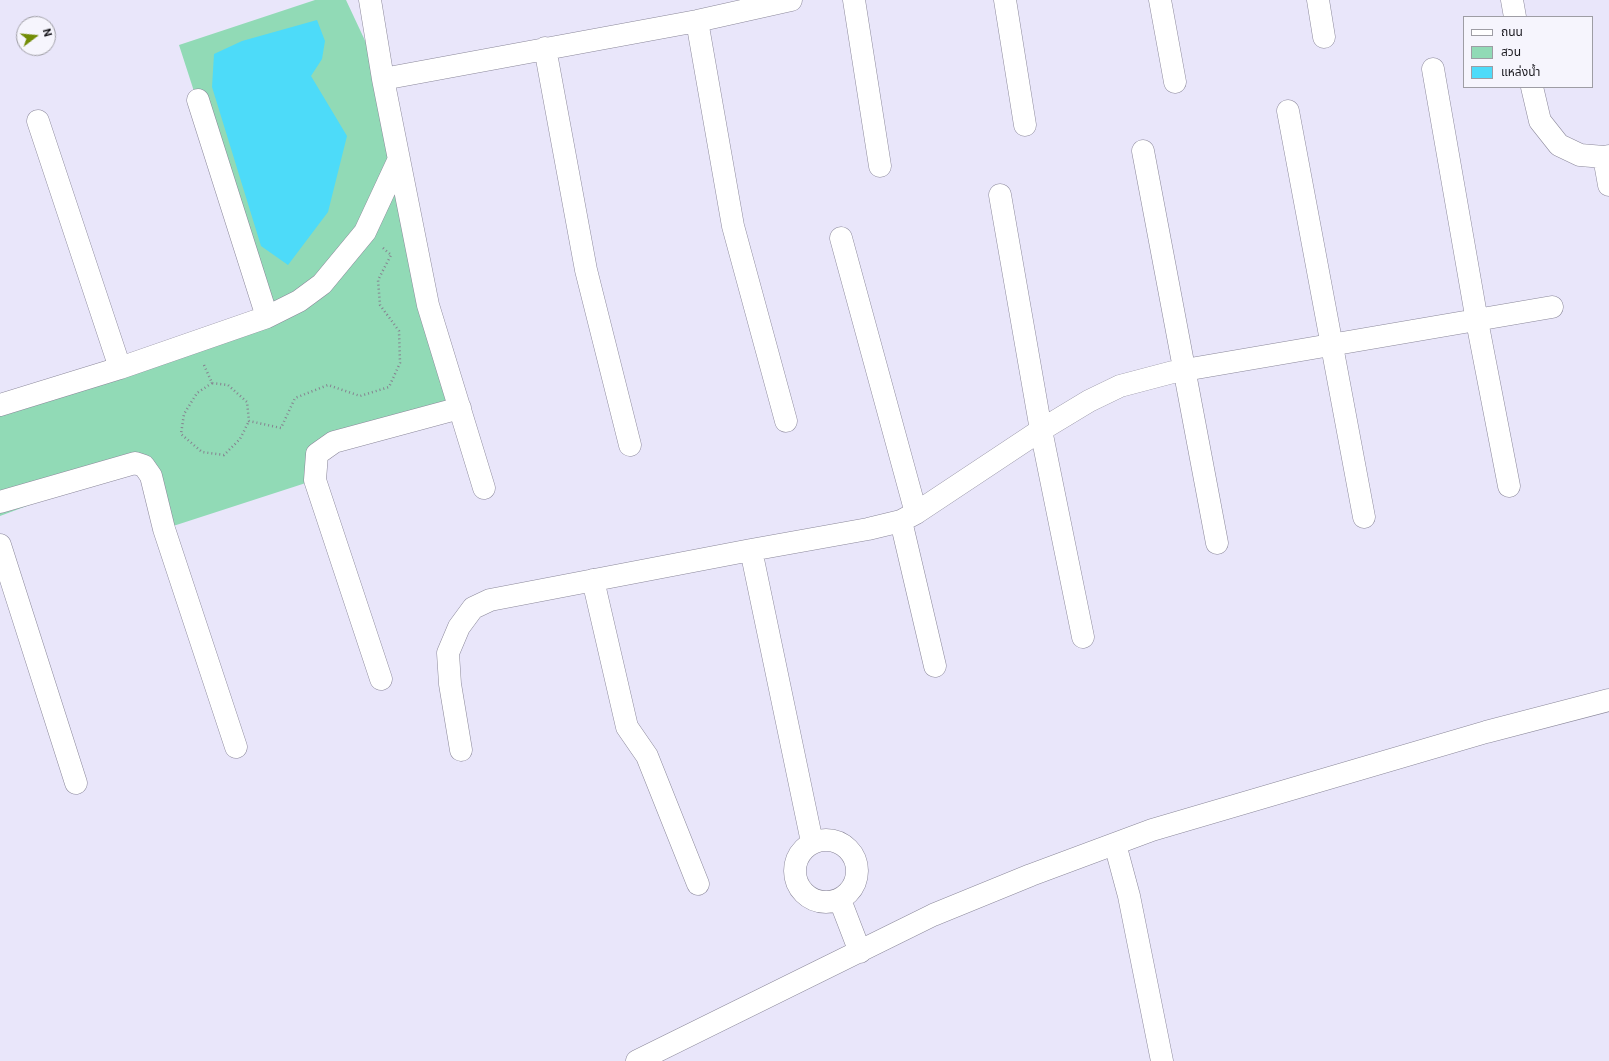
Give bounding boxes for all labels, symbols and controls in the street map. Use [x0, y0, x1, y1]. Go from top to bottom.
north arrow [16, 16, 56, 56]
legend [1463, 16, 1593, 88]
text: ถนน [1501, 25, 1523, 39]
text: N [40, 27, 54, 38]
text: สวน [1501, 45, 1521, 59]
text: แหล่งน้ำ [1501, 65, 1540, 79]

